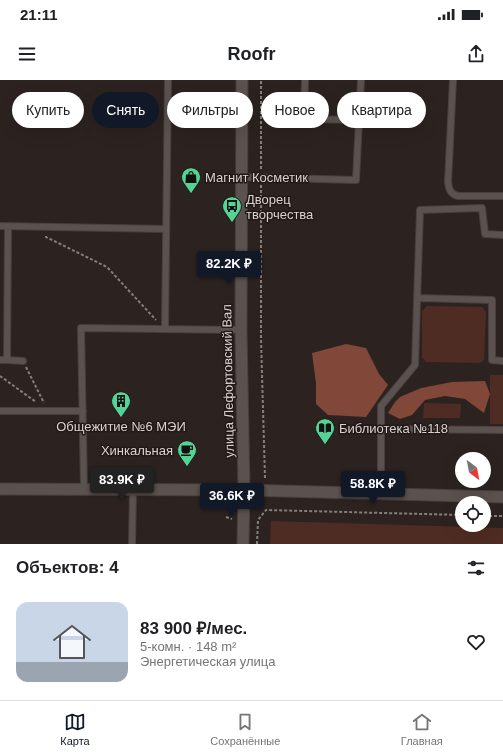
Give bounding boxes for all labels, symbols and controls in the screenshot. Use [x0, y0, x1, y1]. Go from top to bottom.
text: 21:11 [20, 6, 58, 23]
icon: menu [16, 43, 38, 65]
icon: share [465, 43, 487, 65]
text: Roofr [228, 44, 276, 64]
chip: Купить [12, 92, 84, 128]
chip: Снять [92, 92, 159, 128]
chip: Фильтры [167, 92, 253, 128]
chip: Новое [261, 92, 329, 128]
chip: Квартира [337, 92, 426, 128]
shop icon: Магнит Косметик [180, 166, 202, 194]
place label: Магнит Косметик [205, 170, 308, 185]
place label: Дворец творчества [246, 192, 314, 222]
bus stop icon: Дворец творчества [221, 195, 243, 223]
pin: 82.2K ₽ [192, 251, 266, 285]
text: 82.2K ₽ [206, 256, 252, 271]
street label: улица Лефортовский Вал [219, 304, 237, 458]
building icon: Общежитие №6 МЭИ [110, 390, 132, 418]
library icon: Библиотека №118 [314, 417, 336, 445]
place label: Общежитие №6 МЭИ [56, 419, 186, 434]
place label: Библиотека №118 [339, 421, 448, 436]
cafe icon: Хинкальная [176, 439, 198, 467]
place label: Хинкальная [101, 443, 173, 458]
north arrow [455, 452, 491, 488]
map controls [455, 452, 491, 532]
pin: 83.9K ₽ [85, 467, 159, 501]
pin: 58.8K ₽ [336, 471, 410, 505]
text: 83.9K ₽ [99, 472, 145, 487]
text: 58.8K ₽ [350, 476, 396, 491]
pin: 36.6K ₽ [195, 483, 269, 517]
text: 36.6K ₽ [209, 488, 255, 503]
button: locate [455, 496, 491, 532]
icon: filters [465, 557, 487, 579]
text: Объектов: 4 [16, 558, 119, 577]
icon: home [48, 618, 96, 666]
text: 83 900 ₽/мес. [140, 619, 247, 638]
icon: heart [465, 631, 487, 653]
text: 5-комн. · 148 m² [140, 639, 236, 654]
text: Энергетическая улица [140, 654, 276, 669]
tab: Карта [60, 711, 90, 747]
tab: Сохранённые [210, 711, 280, 747]
tab: Главная [401, 711, 443, 747]

